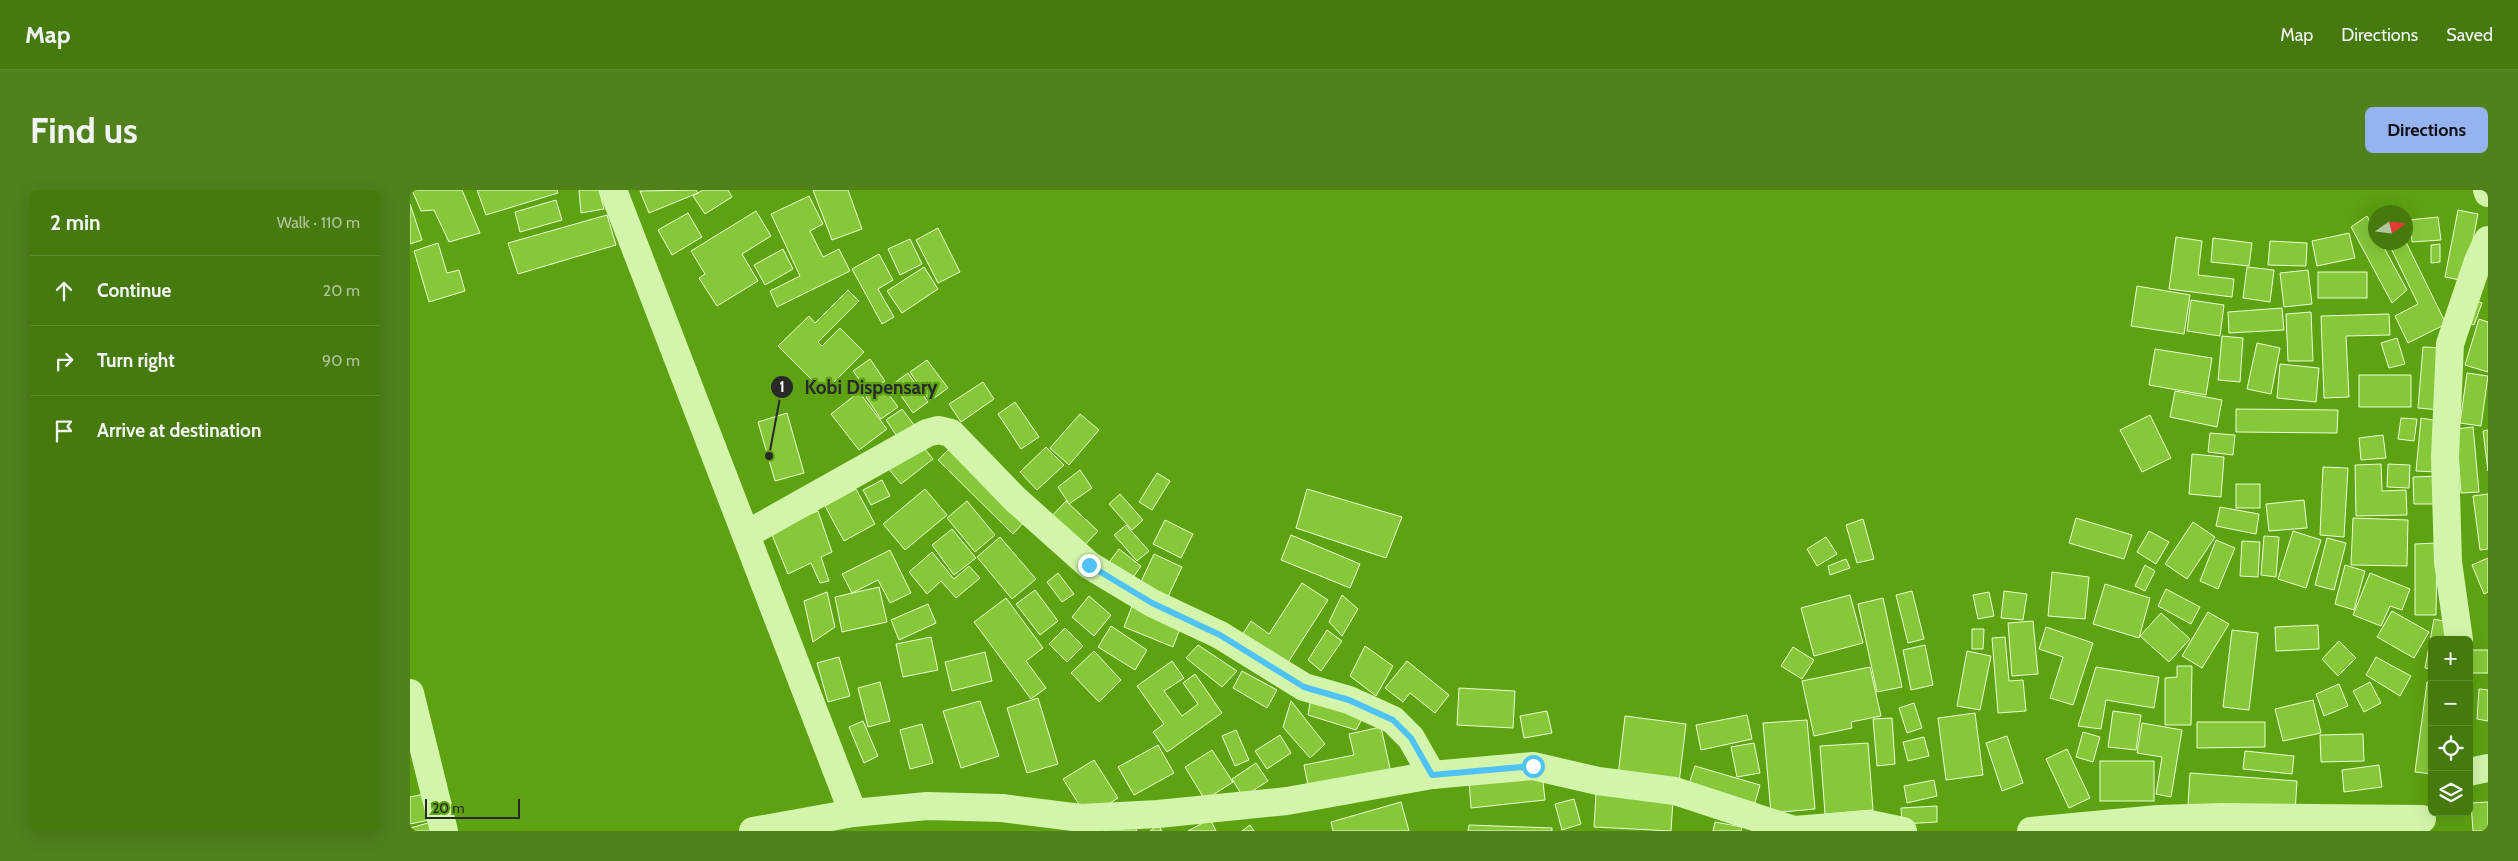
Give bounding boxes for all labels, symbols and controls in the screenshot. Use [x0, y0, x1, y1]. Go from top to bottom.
text: Map [25, 20, 71, 49]
text: Map [2280, 24, 2313, 46]
text: Directions [2341, 24, 2418, 46]
text: Saved [2446, 24, 2493, 46]
button: Directions [2365, 107, 2488, 153]
text: Find us [30, 109, 138, 152]
north arrow [2368, 205, 2413, 250]
text: 2 min [50, 210, 101, 235]
text: Walk · 110 m [277, 213, 360, 232]
icon: ahead [50, 277, 78, 305]
text: Continue [97, 279, 171, 302]
text: 20 m [323, 281, 360, 300]
icon: right [50, 347, 78, 375]
text: Turn right [97, 349, 175, 372]
text: 90 m [322, 351, 360, 370]
callout: Kobi Dispensary [770, 370, 948, 404]
text: Kobi Dispensary [804, 376, 938, 399]
text: 1 [779, 378, 785, 396]
icon: arrive [50, 417, 78, 445]
text: Arrive at destination [97, 419, 261, 442]
route end [1078, 554, 1101, 577]
map controls [2428, 636, 2473, 816]
button: + [2428, 636, 2473, 681]
button: − [2428, 681, 2473, 726]
button: locate [2428, 726, 2473, 771]
route start [1522, 755, 1545, 778]
button: layers [2428, 771, 2473, 816]
scale bar [425, 796, 520, 819]
text: 20 m [432, 799, 465, 817]

